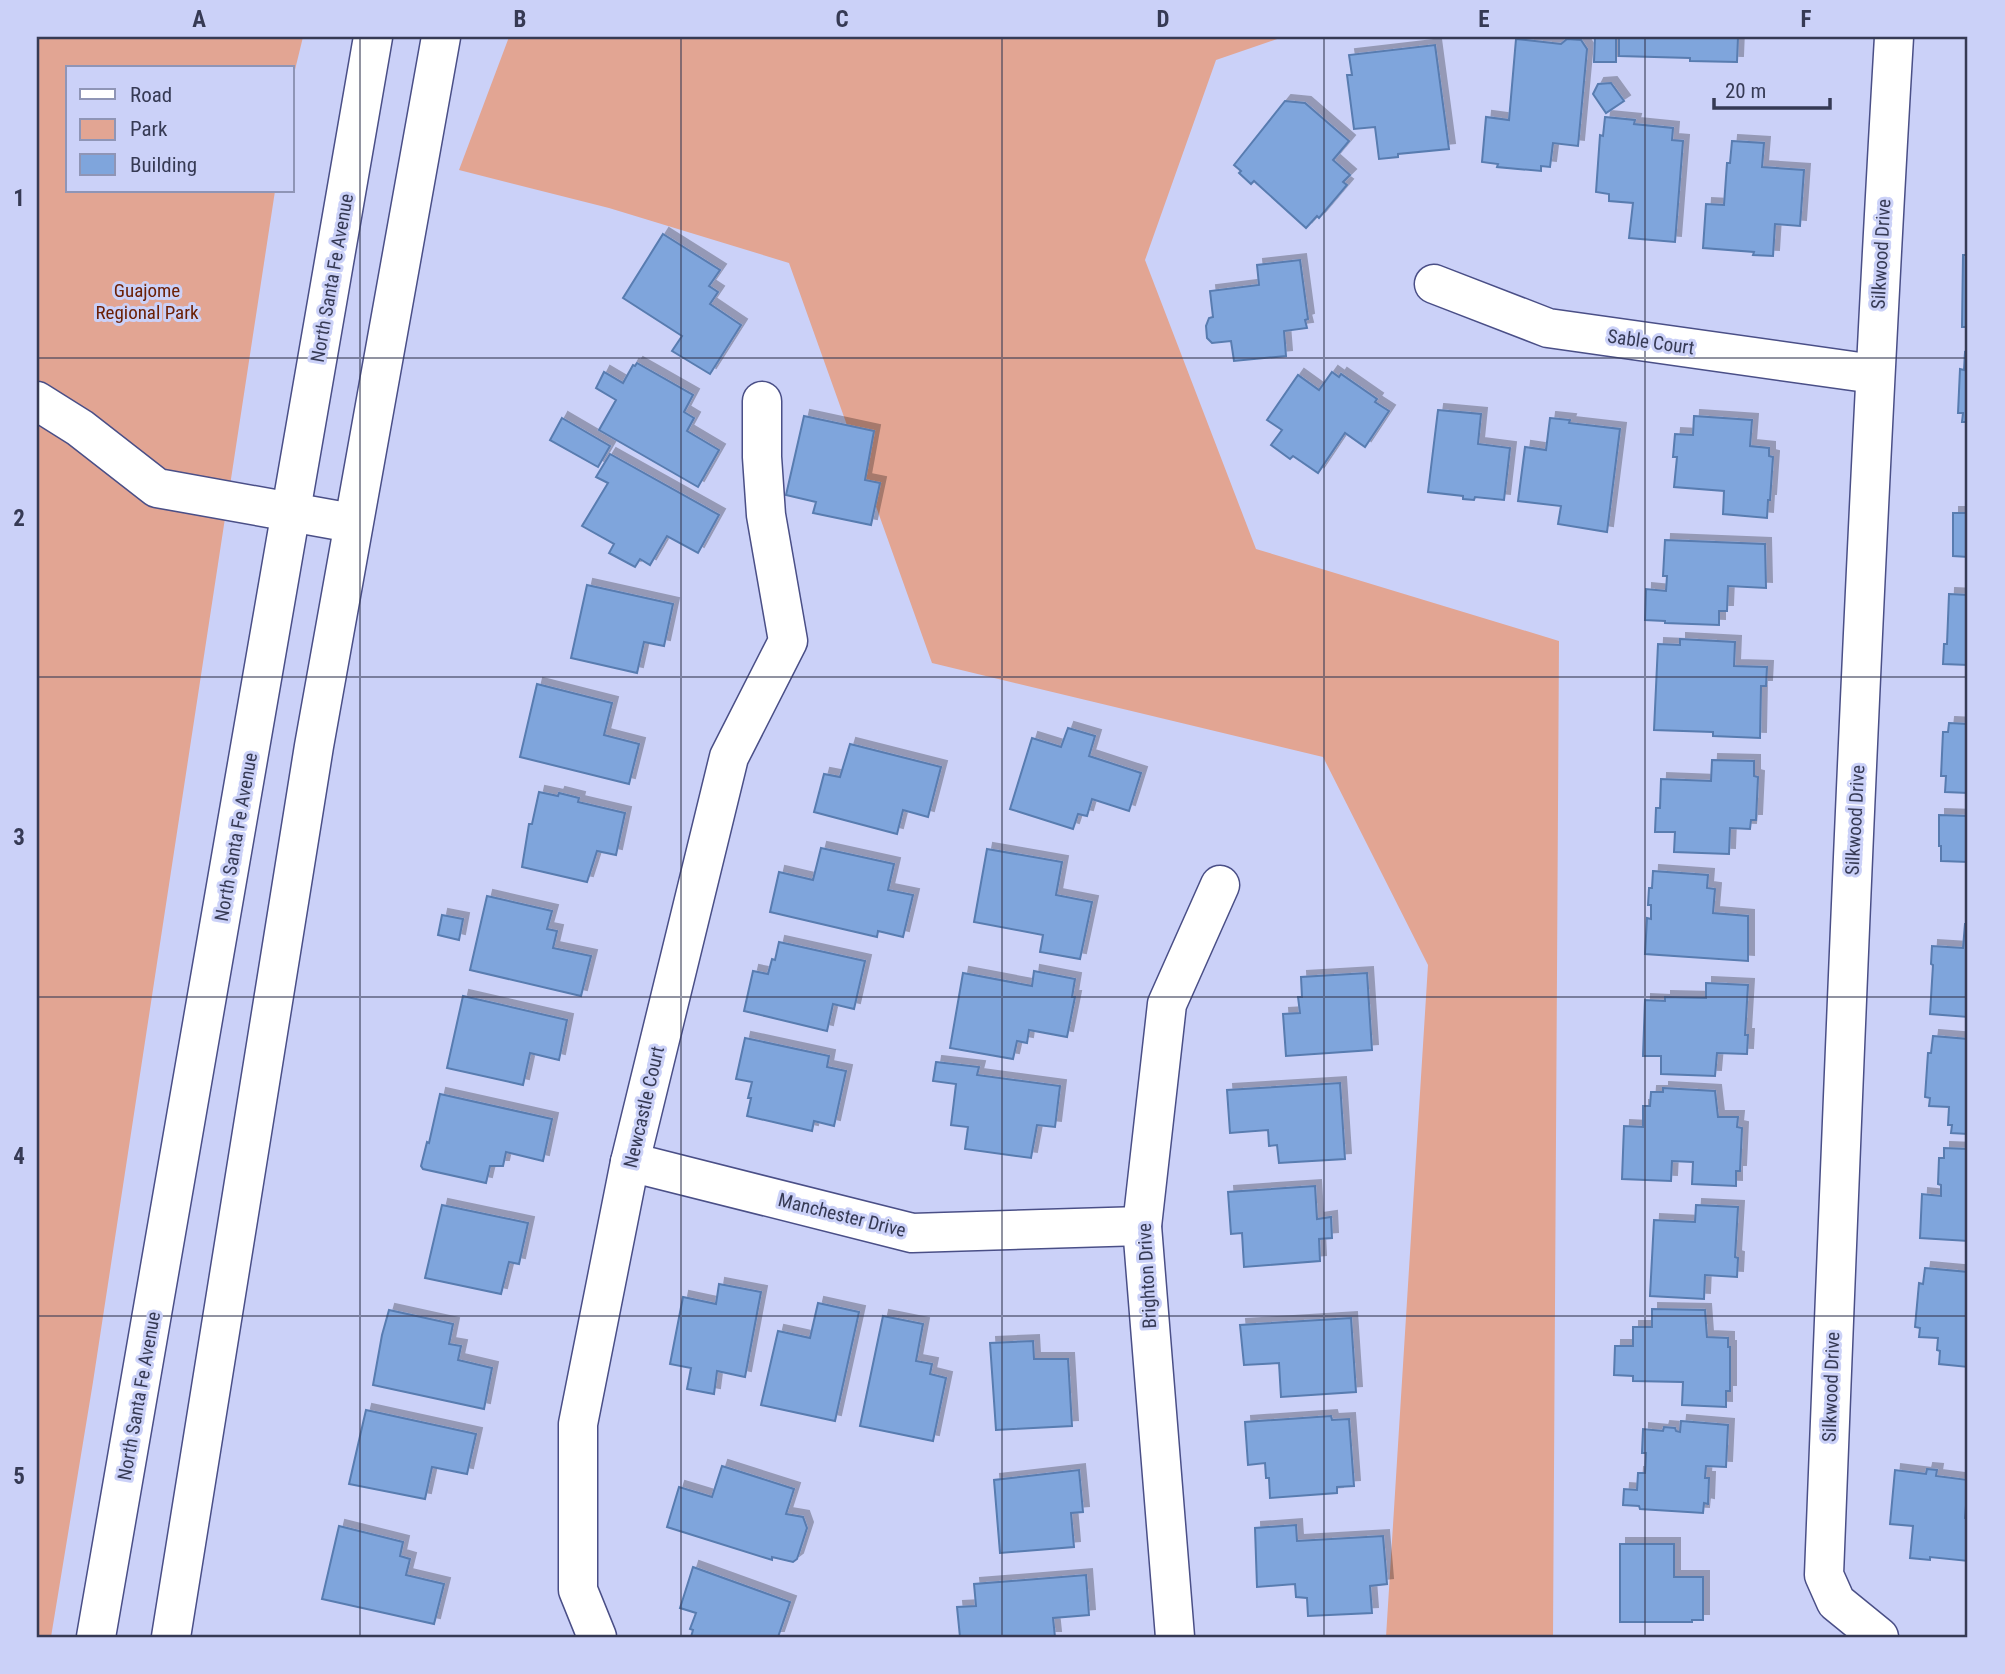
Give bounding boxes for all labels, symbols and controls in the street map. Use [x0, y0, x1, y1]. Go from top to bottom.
text: A [192, 6, 206, 33]
text: B [514, 6, 526, 33]
text: C [835, 6, 849, 33]
text: D [1157, 6, 1170, 33]
text: E [1478, 6, 1490, 33]
text: F [1801, 6, 1812, 33]
legend [66, 66, 294, 192]
scale bar [1714, 66, 1830, 110]
text: 20 m [1725, 79, 1766, 103]
text: Road [130, 83, 172, 107]
text: Park [130, 117, 168, 141]
text: Building [130, 153, 197, 177]
text: 1 [13, 185, 25, 212]
street label: North Santa Fe Avenue [306, 192, 358, 364]
street label: Silkwood Drive [1867, 198, 1895, 310]
park label: Guajome Regional Park [95, 279, 199, 324]
street label: Sable Court [1606, 325, 1696, 359]
text: 2 [13, 505, 25, 532]
street label: North Santa Fe Avenue [210, 751, 262, 923]
street label: Silkwood Drive [1841, 764, 1869, 876]
text: 3 [13, 824, 25, 851]
street label: Newcastle Court [619, 1044, 669, 1170]
text: 4 [13, 1143, 25, 1170]
street label: Manchester Drive [776, 1188, 908, 1242]
street label: Brighton Drive [1133, 1223, 1161, 1329]
street label: North Santa Fe Avenue [113, 1310, 165, 1482]
street label: Silkwood Drive [1818, 1331, 1844, 1443]
text: 5 [13, 1463, 25, 1490]

